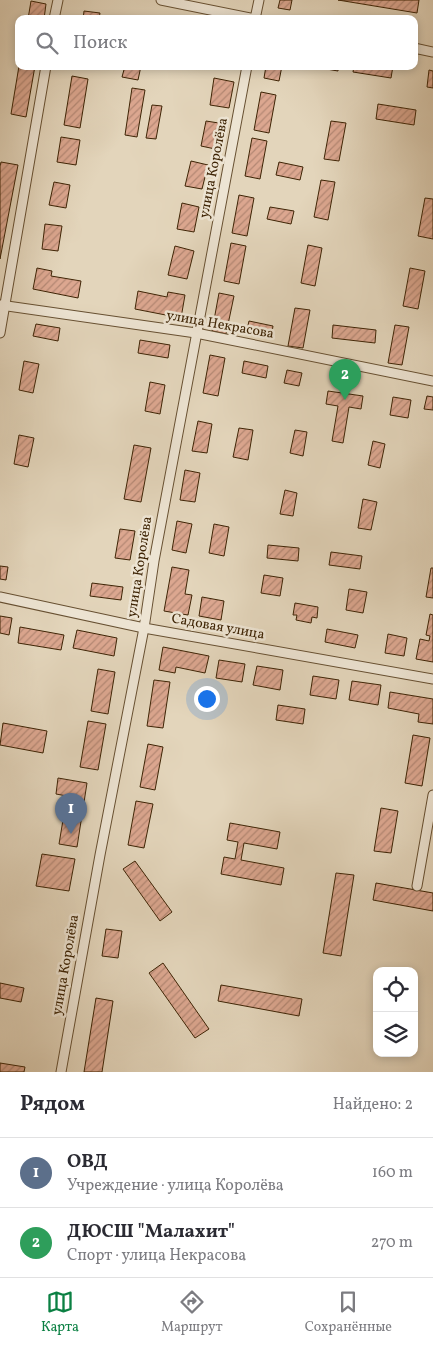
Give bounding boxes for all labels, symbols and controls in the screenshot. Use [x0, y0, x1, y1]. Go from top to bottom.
search box [15, 15, 418, 70]
icon: search [33, 29, 61, 57]
text: Поиск [73, 30, 127, 56]
street label: улица Королёва [195, 116, 233, 220]
street label: улица Некрасова [165, 306, 275, 344]
pin: 2 [329, 359, 361, 400]
street label: улица Королёва [123, 515, 157, 619]
street label: Садовая улица [170, 609, 266, 645]
your location [194, 686, 220, 712]
pin: 1 [55, 793, 87, 834]
street label: улица Королёва [48, 913, 84, 1017]
map controls [373, 967, 418, 1057]
button: locate [373, 967, 418, 1012]
button: layers [373, 1012, 418, 1057]
text: Рядом [20, 1090, 85, 1119]
text: Найдено: 2 [333, 1094, 413, 1116]
text: ОВД [67, 1149, 108, 1175]
text: 1 [33, 1162, 39, 1184]
text: 160 m [372, 1162, 413, 1184]
text: Учреждение · улица Королёва [67, 1175, 284, 1197]
text: ДЮСШ "Малахит" [67, 1219, 235, 1245]
text: 2 [32, 1232, 40, 1254]
text: 270 m [371, 1232, 413, 1254]
text: Спорт · улица Некрасова [67, 1245, 246, 1267]
tab: Карта [41, 1288, 79, 1337]
tab: Маршрут [161, 1288, 223, 1337]
tab: Сохранённые [305, 1288, 392, 1337]

